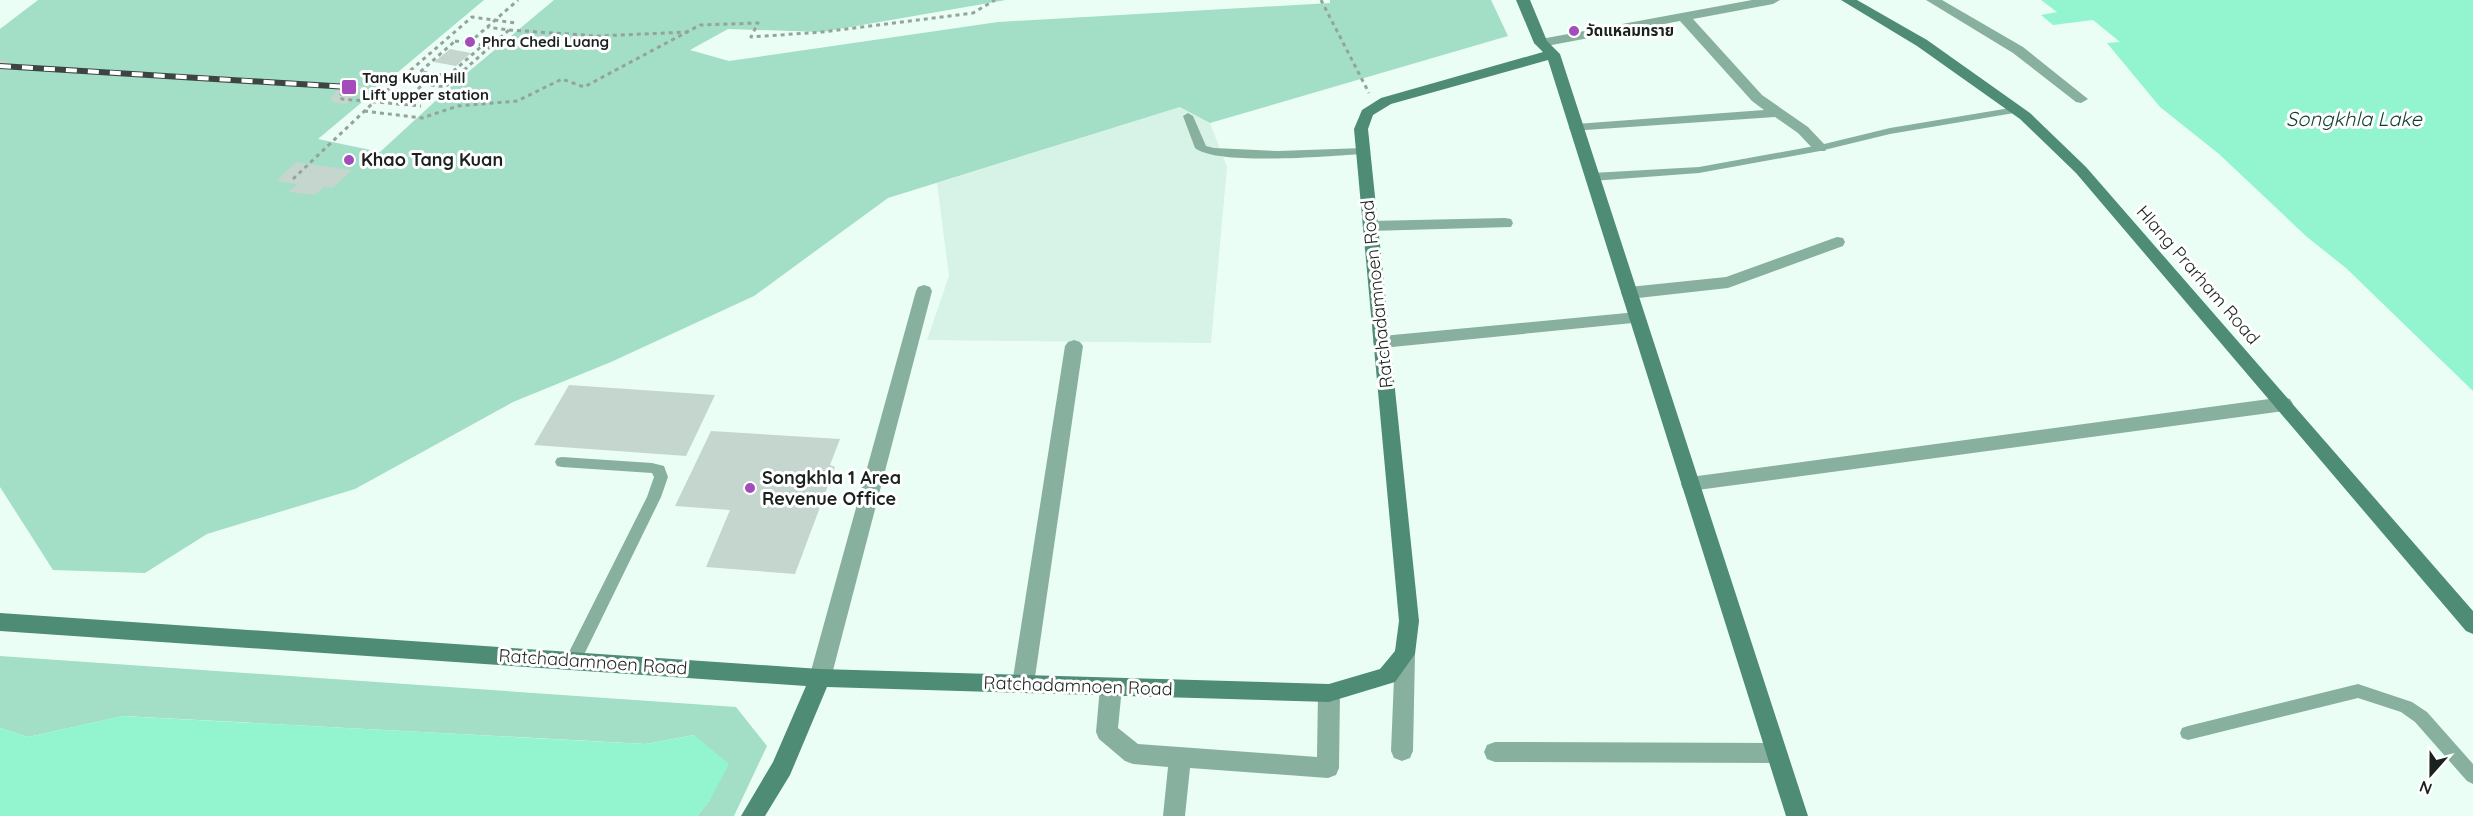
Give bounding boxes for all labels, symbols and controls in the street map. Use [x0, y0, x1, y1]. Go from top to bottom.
place label: วัดแหลมทราย [1586, 21, 1674, 40]
marker: วัดแหลมทราย [1567, 24, 1581, 38]
place label: Phra Chedi Luang [482, 32, 609, 51]
marker: Phra Chedi Luang [463, 35, 477, 49]
place label: Tang Kuan Hill Lift upper station [362, 68, 489, 104]
marker: Tang Kuan Hill Lift upper station [340, 78, 358, 96]
water label: Songkhla Lake [2286, 106, 2423, 131]
place label: Khao Tang Kuan [361, 148, 503, 171]
marker: Khao Tang Kuan [342, 153, 356, 167]
street label: Ratchadamnoen Road [1355, 199, 1398, 389]
street label: Hlang Prarham Road [2132, 200, 2265, 349]
place label: Songkhla 1 Area Revenue Office [762, 466, 901, 510]
marker: Songkhla 1 Area Revenue Office [743, 481, 757, 495]
street label: Ratchadamnoen Road [498, 643, 688, 680]
street label: Ratchadamnoen Road [983, 671, 1173, 700]
north arrow [2401, 744, 2461, 804]
text: N [2417, 777, 2435, 799]

